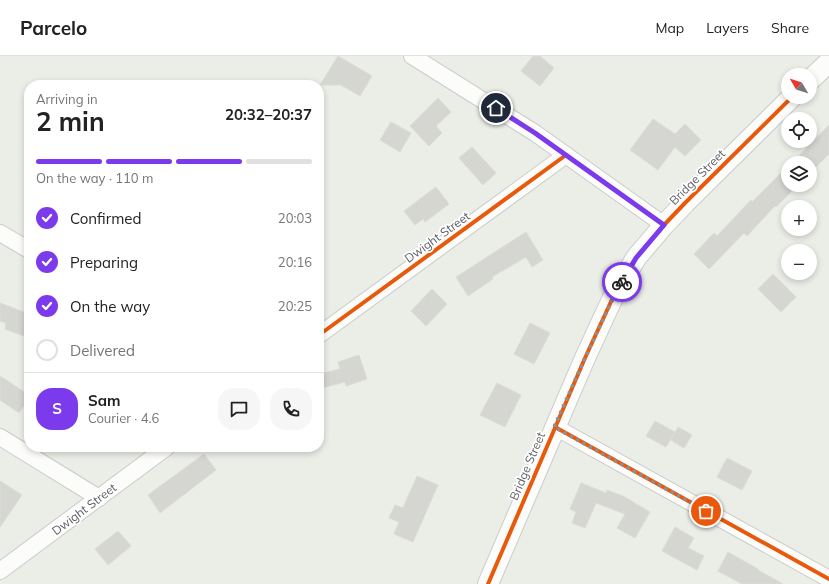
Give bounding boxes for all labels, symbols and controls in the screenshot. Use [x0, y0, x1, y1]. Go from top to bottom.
text: Parcelo [20, 16, 87, 40]
text: Map [655, 19, 684, 37]
text: Layers [706, 19, 749, 37]
text: Share [771, 19, 809, 37]
north arrow [781, 68, 817, 104]
map controls [781, 68, 817, 280]
text: Arriving in [36, 91, 98, 107]
pin [479, 91, 513, 125]
icon: home [485, 97, 507, 119]
text: 2 min [36, 105, 105, 138]
text: 20:32–20:37 [225, 105, 312, 124]
button: locate [781, 112, 817, 148]
street label: Bridge Street [666, 146, 728, 208]
button: layers [781, 156, 817, 192]
text: On the way · 110 m [36, 170, 153, 186]
button: + [781, 200, 817, 236]
icon: check [36, 207, 58, 229]
street label: Dwight Street [401, 208, 473, 266]
text: Confirmed [70, 209, 141, 228]
text: 20:03 [278, 210, 312, 226]
button: − [781, 244, 817, 280]
icon: check [36, 251, 58, 273]
text: Preparing [70, 253, 138, 272]
text: 20:16 [278, 254, 312, 270]
courier [602, 262, 642, 302]
icon: bike [611, 271, 633, 293]
icon: check [36, 295, 58, 317]
text: On the way [70, 297, 150, 316]
text: 20:25 [278, 298, 312, 314]
text: Delivered [70, 341, 135, 360]
button: chat [218, 388, 260, 430]
button: phone [270, 388, 312, 430]
text: Sam [88, 391, 120, 410]
text: S [52, 399, 62, 418]
text: Courier · 4.6 [88, 410, 159, 426]
street label: Bridge Street [506, 430, 548, 502]
street label: Dwight Street [49, 480, 119, 538]
pin [689, 494, 723, 528]
icon: bag [695, 500, 717, 522]

